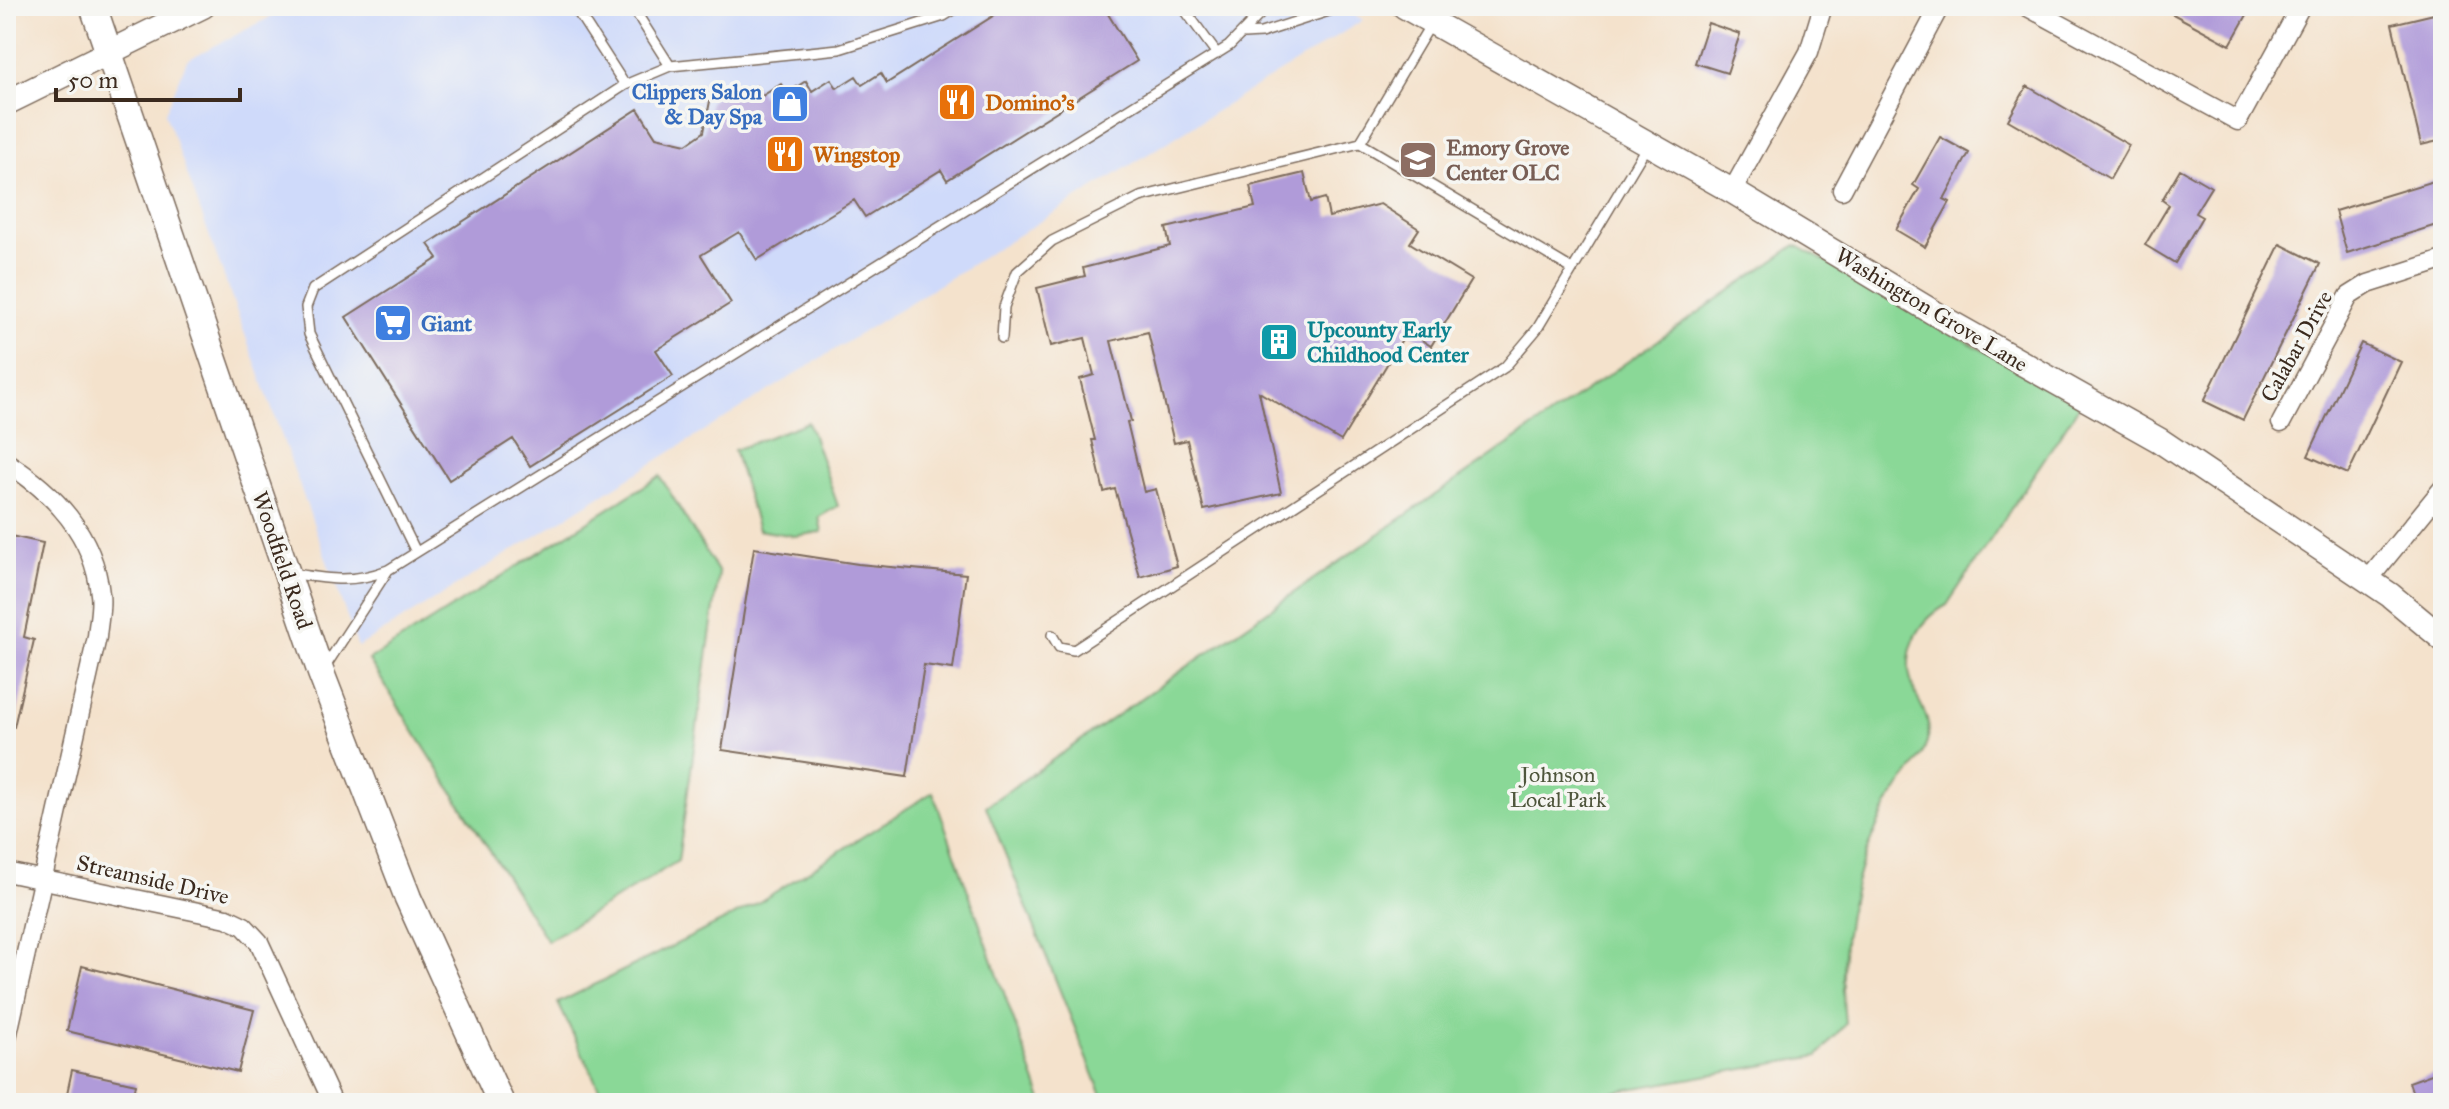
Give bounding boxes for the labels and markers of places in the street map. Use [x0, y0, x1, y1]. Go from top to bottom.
place label: Clippers Salon & Day Spa [632, 78, 763, 130]
restaurant icon: Domino's [936, 81, 978, 123]
shop icon: Clippers Salon & Day Spa [769, 83, 811, 125]
place label: Domino's [985, 89, 1075, 116]
restaurant icon: Wingstop [764, 133, 806, 175]
place label: Emory Grove Center OLC [1446, 134, 1569, 186]
school or university icon: Emory Grove Center OLC [1397, 139, 1439, 181]
place label: Wingstop [813, 141, 900, 168]
supermarket icon: Giant [372, 302, 414, 344]
place label: Giant [421, 310, 472, 337]
place label: Upcounty Early Childhood Center [1307, 316, 1470, 368]
building icon: Upcounty Early Childhood Center [1258, 321, 1300, 363]

